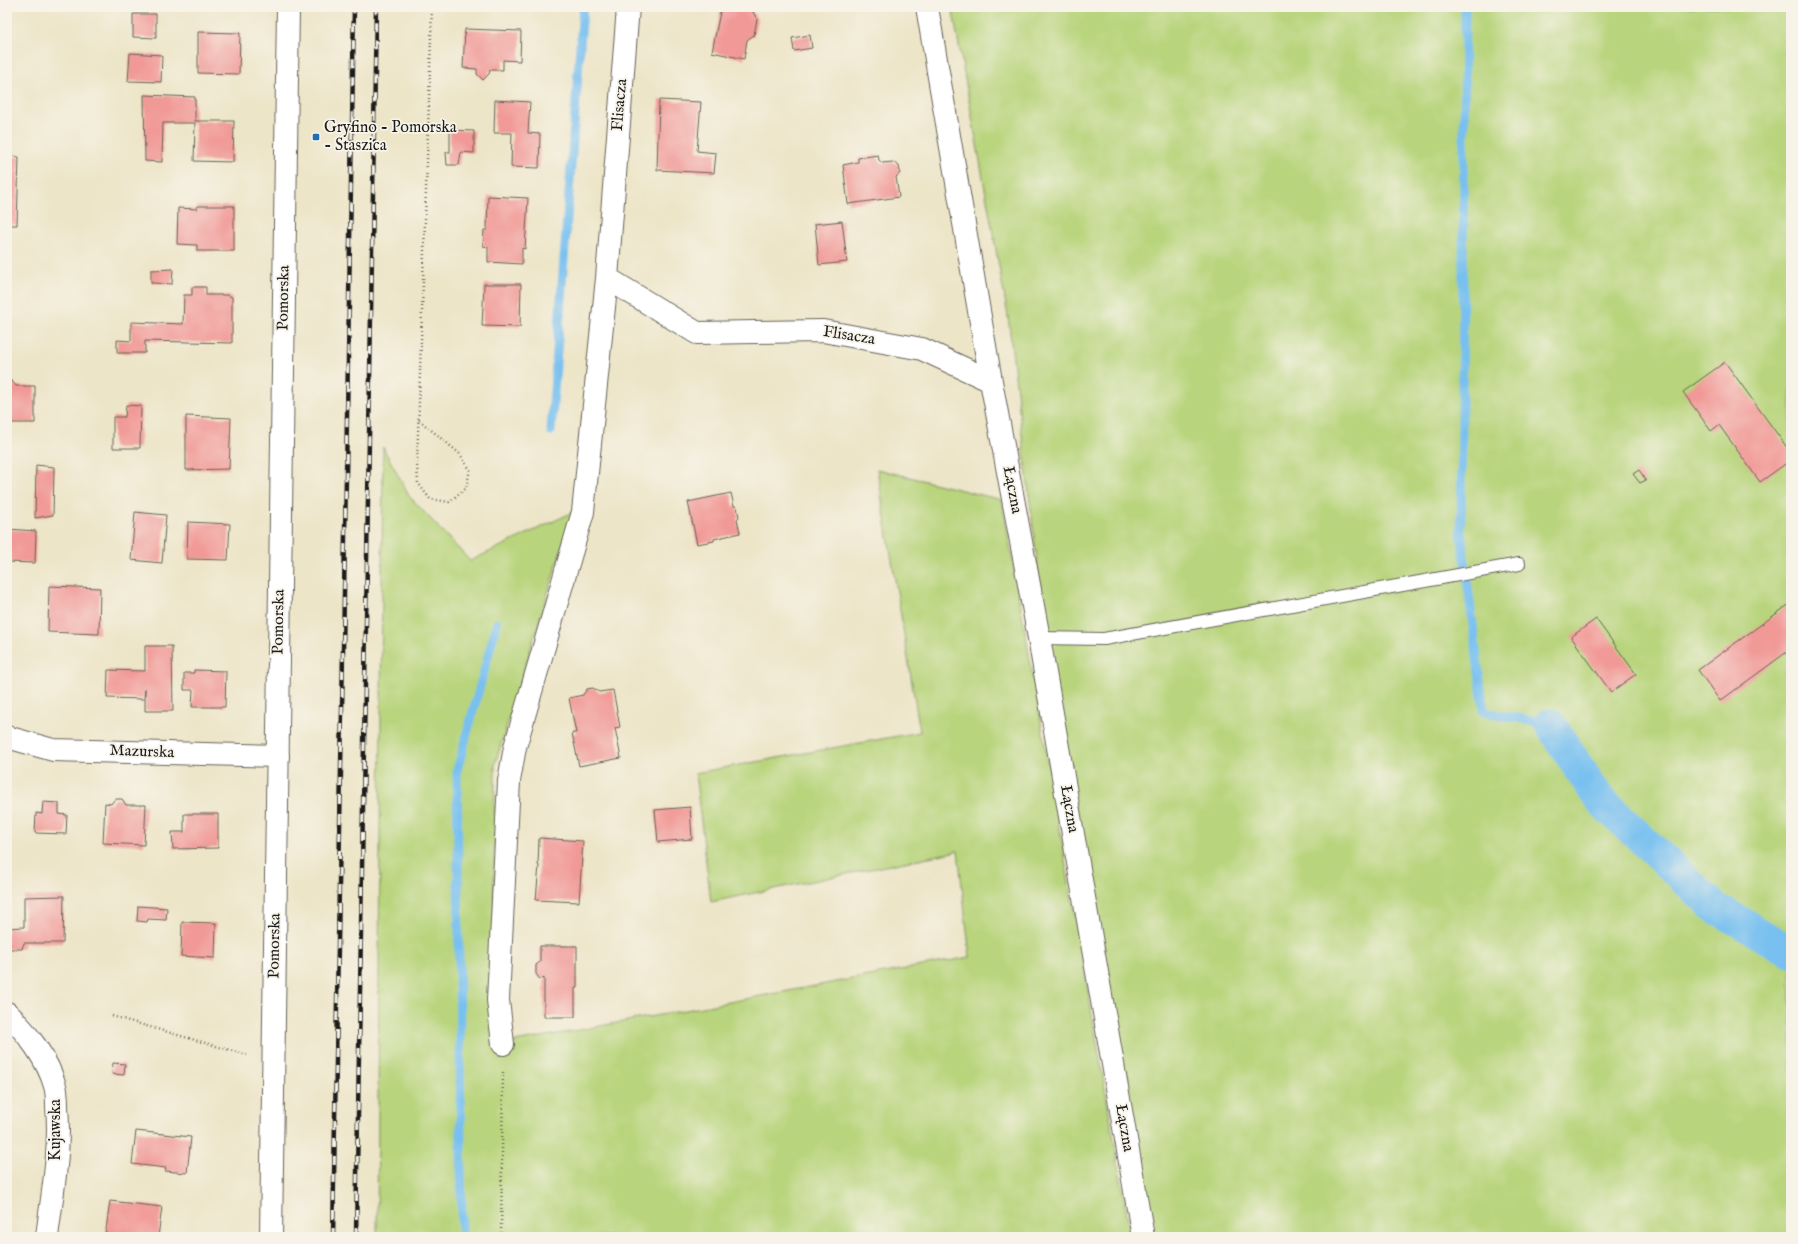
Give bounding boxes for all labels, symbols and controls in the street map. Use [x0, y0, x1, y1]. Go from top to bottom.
street label: Flisacza [608, 78, 632, 132]
place label: Gryfino - Pomorska - Staszica [324, 118, 457, 156]
marker: Gryfino - Pomorska - Staszica [311, 132, 321, 142]
street label: Pomorska [273, 265, 295, 331]
street label: Flisacza [821, 322, 877, 350]
street label: Łączna [998, 465, 1026, 516]
street label: Pomorska [268, 589, 290, 655]
street label: Mazurska [109, 741, 175, 763]
street label: Łączna [1055, 784, 1083, 834]
street label: Pomorska [264, 913, 286, 979]
street label: Kujawska [46, 1099, 66, 1161]
street label: Łączna [1110, 1103, 1138, 1153]

